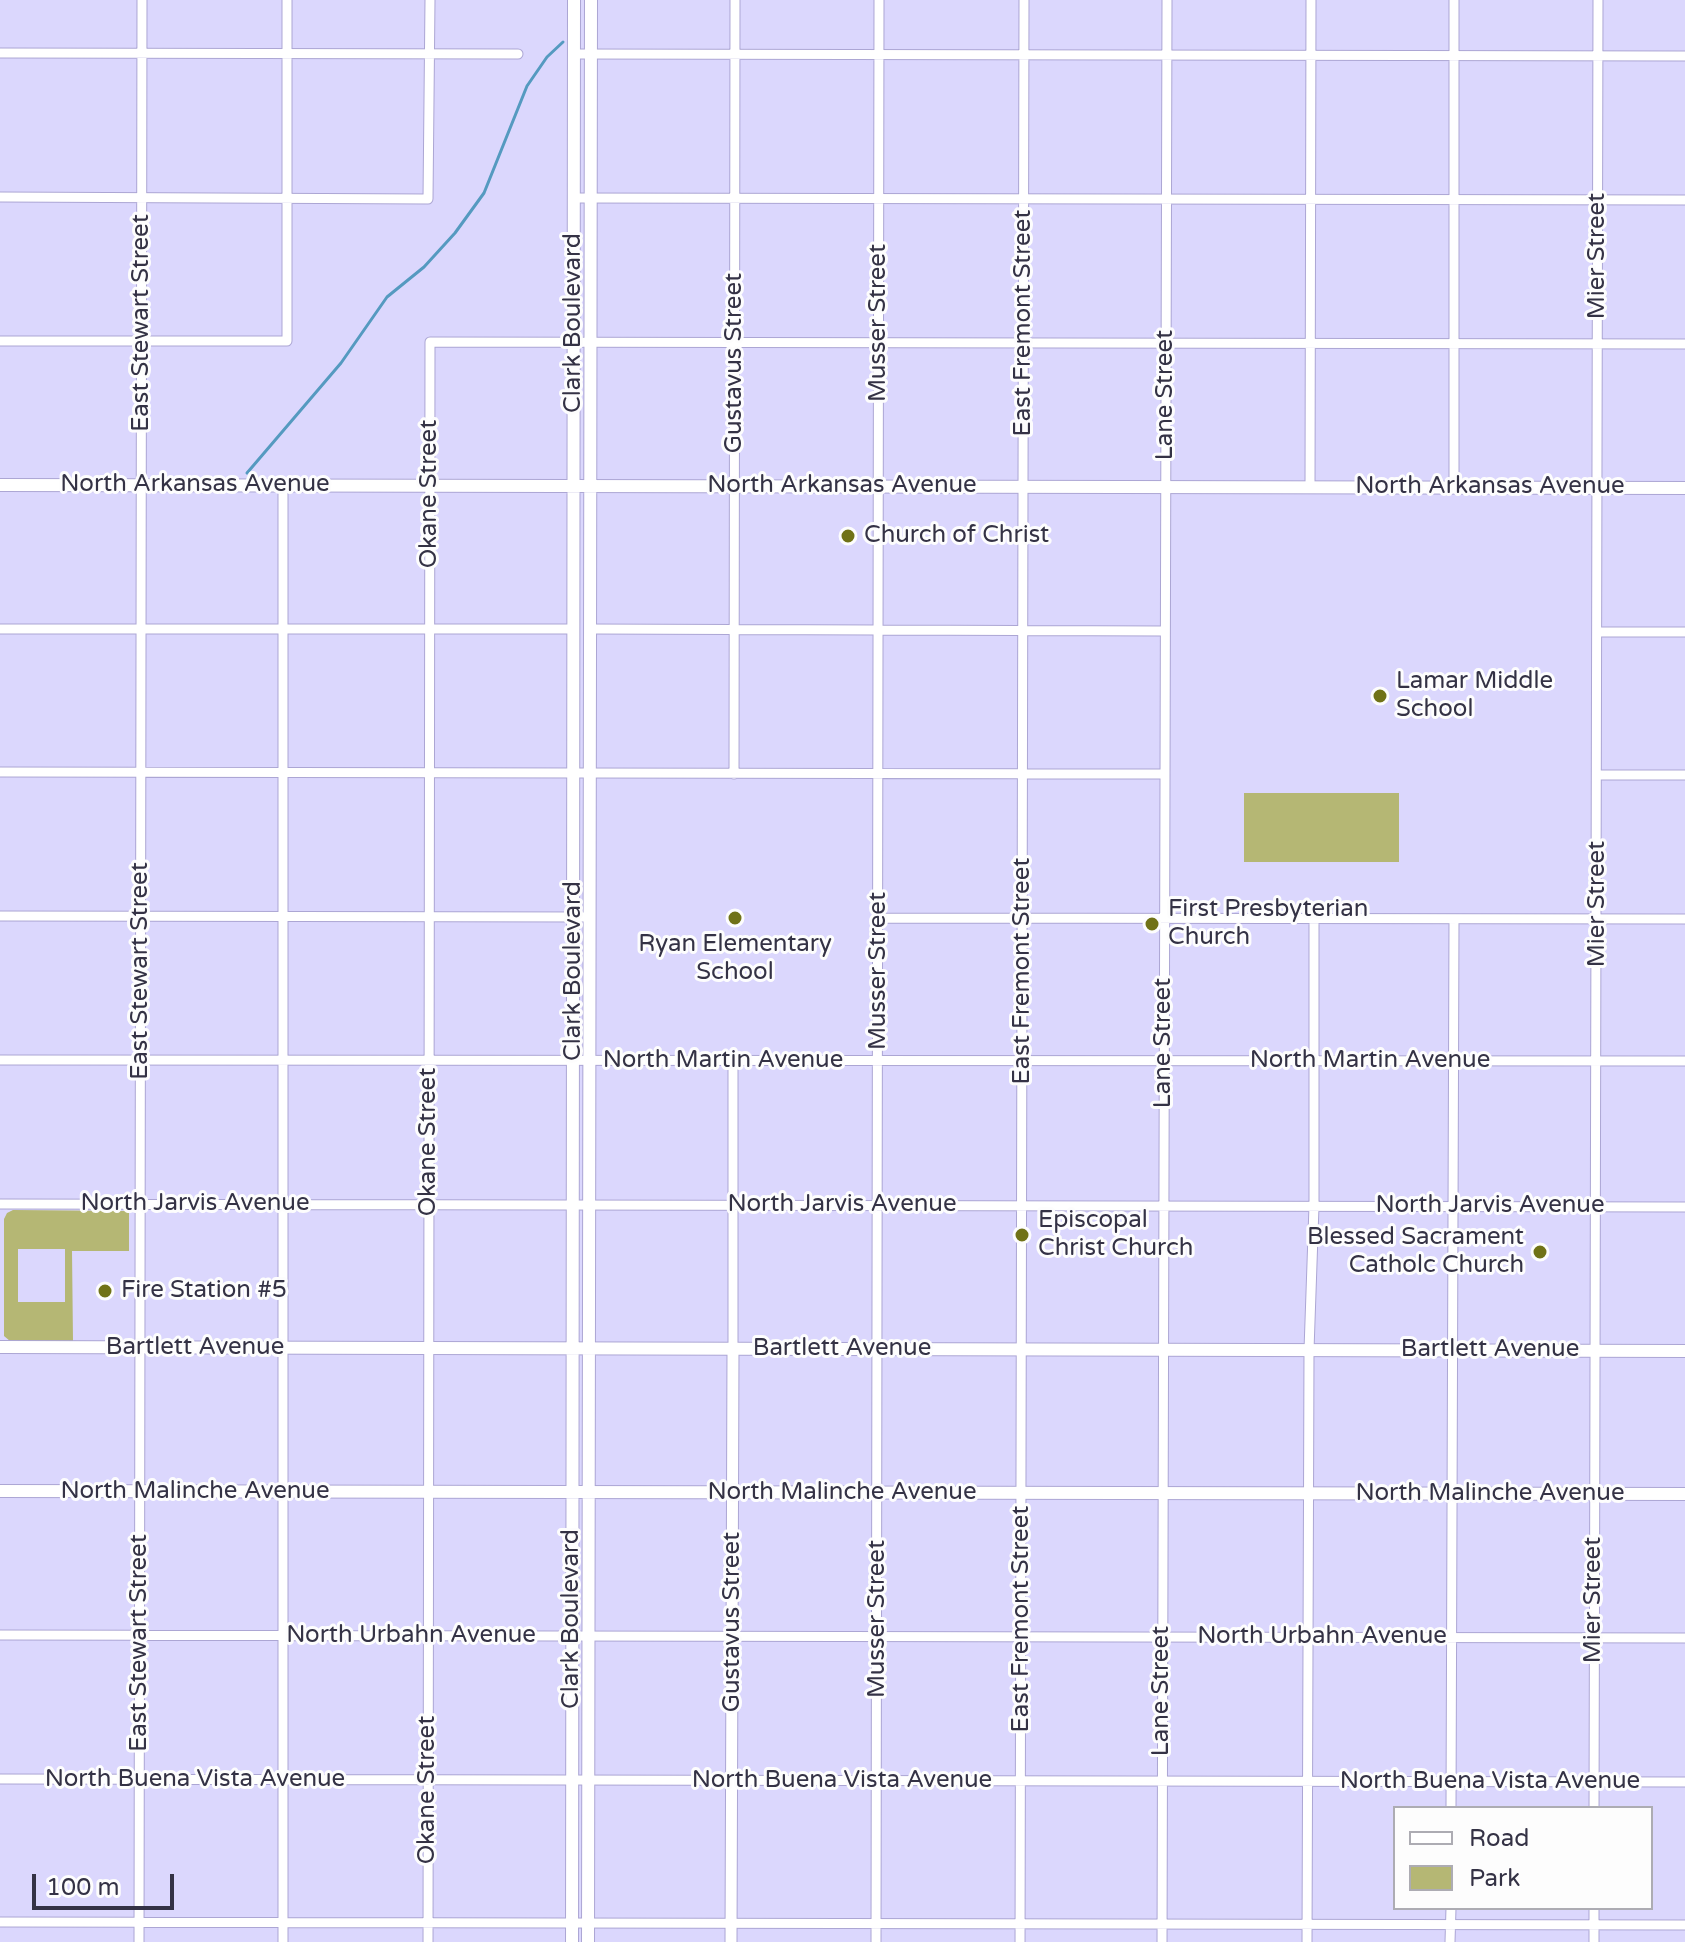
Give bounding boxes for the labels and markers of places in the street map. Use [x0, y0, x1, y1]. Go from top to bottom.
place label: Church of Christ [864, 522, 1049, 550]
marker: Church of Christ [839, 527, 857, 545]
place label: Lamar Middle School [1396, 668, 1553, 724]
marker: Lamar Middle School [1371, 687, 1389, 705]
place label: First Presbyterian Church [1168, 896, 1368, 952]
marker: Ryan Elementary School [726, 909, 744, 927]
marker: First Presbyterian Church [1143, 915, 1161, 933]
place label: Ryan Elementary School [638, 931, 832, 987]
place label: Episcopal Christ Church [1038, 1207, 1193, 1263]
place label: Blessed Sacrament Catholc Church [1307, 1224, 1524, 1280]
marker: Episcopal Christ Church [1013, 1226, 1031, 1244]
marker: Blessed Sacrament Catholc Church [1531, 1243, 1549, 1261]
place label: Fire Station #5 [121, 1277, 287, 1305]
marker: Fire Station #5 [96, 1282, 114, 1300]

